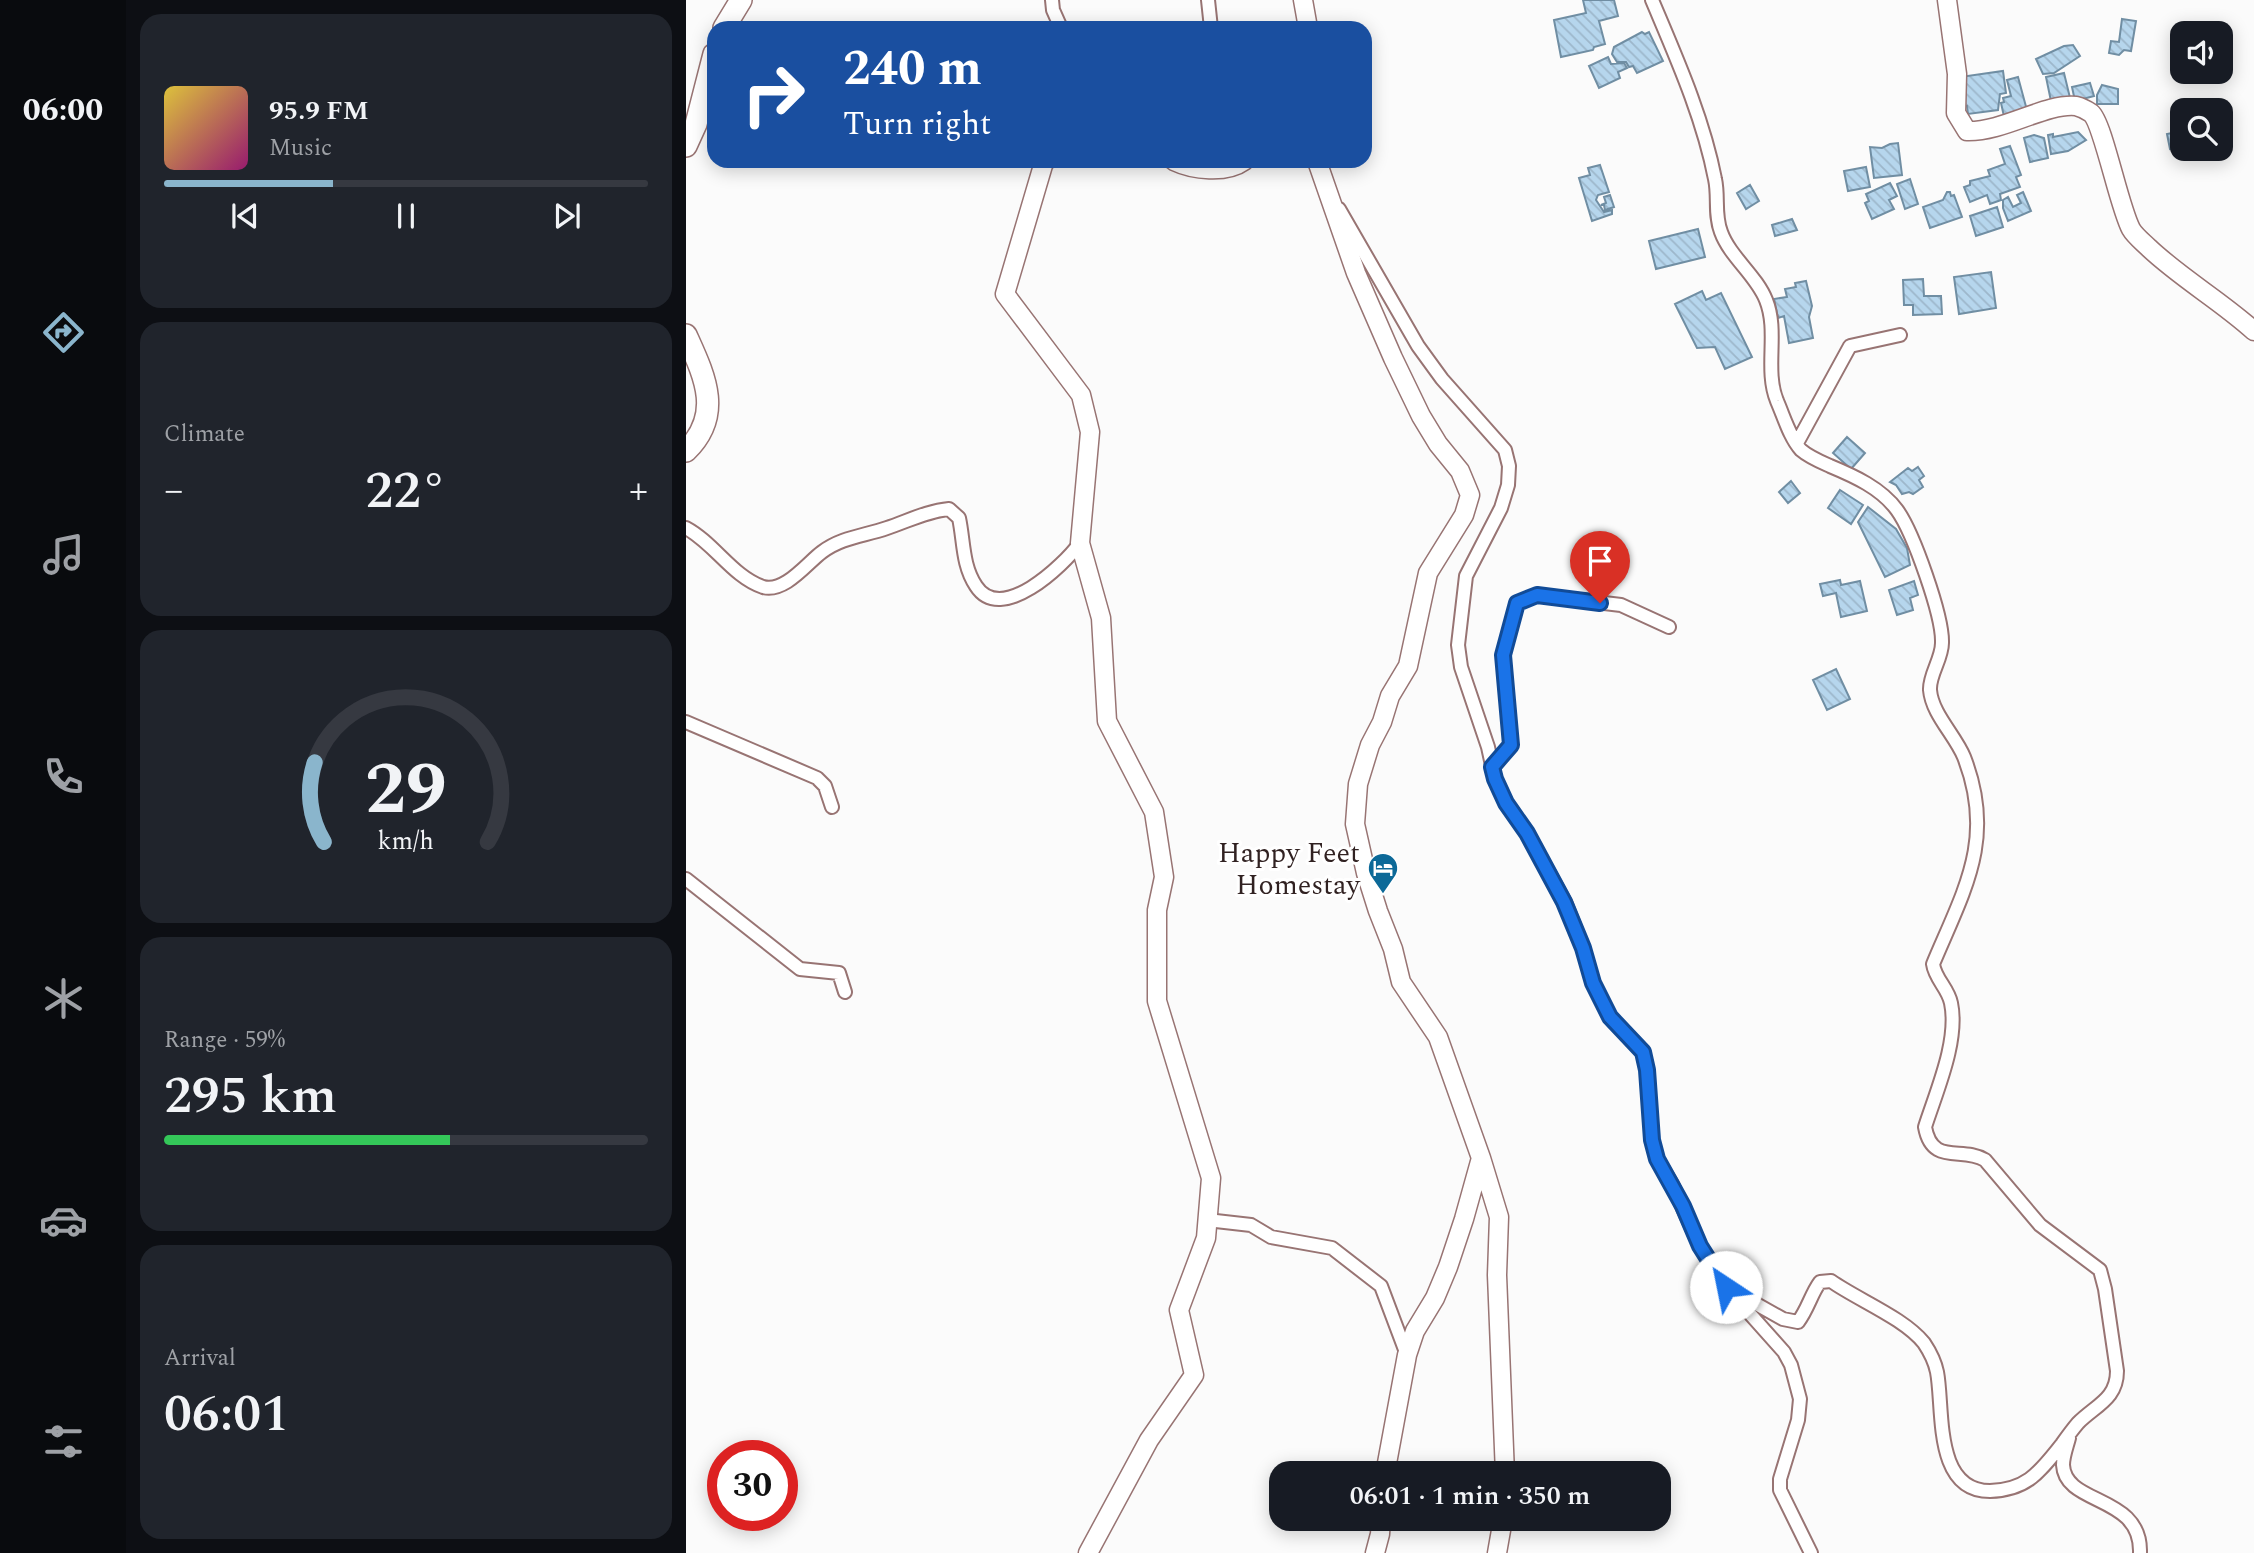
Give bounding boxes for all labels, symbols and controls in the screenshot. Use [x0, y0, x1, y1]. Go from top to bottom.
map controls [2170, 21, 2233, 161]
button: sound [2170, 21, 2233, 84]
text: 240 m [843, 32, 982, 107]
icon: right [728, 49, 819, 140]
text: 06:00 [23, 86, 103, 135]
text: 95.9 FM [269, 91, 369, 131]
button: search [2170, 98, 2233, 161]
text: Turn right [843, 100, 991, 149]
text: Music [269, 131, 332, 166]
icon: previous [226, 197, 264, 235]
icon: pause [387, 197, 425, 235]
icon: next [548, 197, 586, 235]
icon: directions [39, 308, 88, 357]
text: Climate [164, 417, 245, 452]
text: 22° [365, 452, 447, 531]
text: − [164, 462, 183, 520]
text: + [629, 462, 648, 520]
icon: music [39, 530, 88, 579]
pin [1570, 531, 1630, 603]
icon: arrive [1581, 542, 1619, 580]
text: 29 [365, 736, 447, 847]
icon: phone [39, 752, 88, 801]
text: km/h [378, 823, 434, 861]
place label: Happy Feet Homestay [1218, 832, 1362, 907]
hotel icon: Happy Feet Homestay [1366, 851, 1400, 895]
icon: climate [39, 974, 88, 1023]
text: Range · 59% [164, 1023, 285, 1058]
text: 295 km [164, 1057, 337, 1136]
icon: car [39, 1196, 88, 1245]
position arrow [1689, 1250, 1763, 1324]
text: Arrival [164, 1341, 236, 1376]
text: 06:01 [164, 1375, 289, 1454]
icon: filters [39, 1417, 88, 1466]
speed limit sign: 30 [707, 1440, 798, 1531]
text: 06:01 · 1 min · 350 m [1350, 1476, 1590, 1516]

